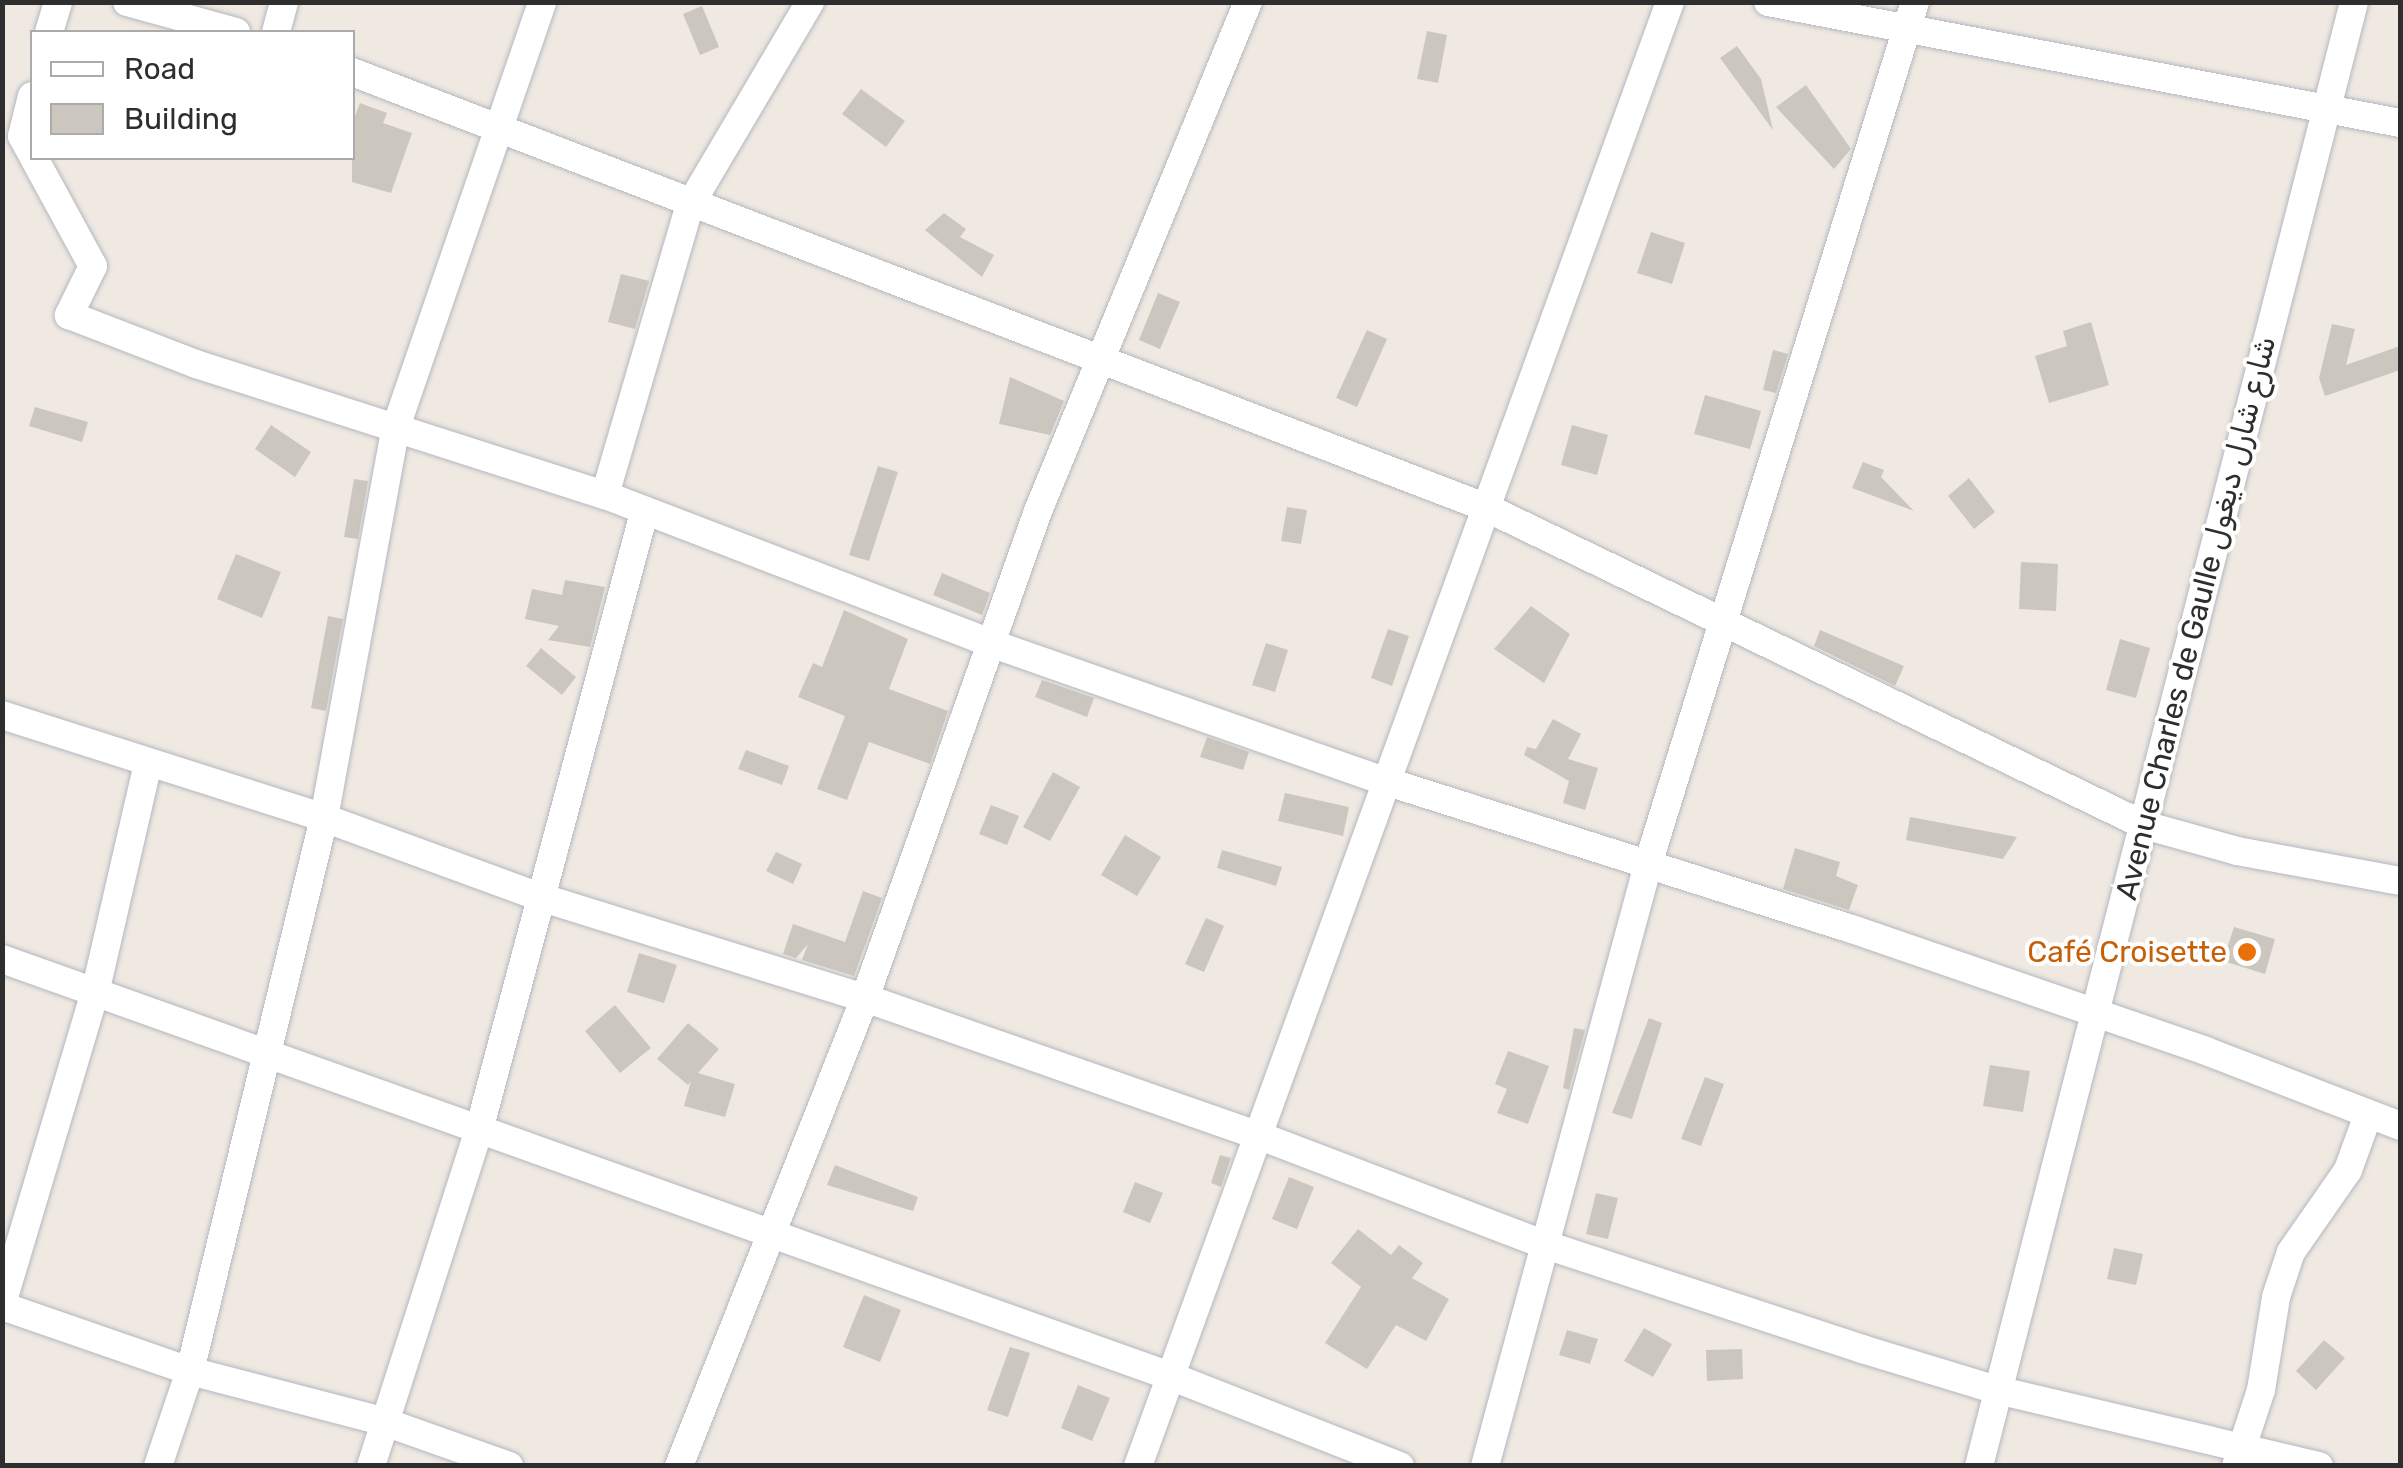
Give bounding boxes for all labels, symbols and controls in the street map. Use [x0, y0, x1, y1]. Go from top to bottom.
legend [30, 30, 355, 160]
text: Road [124, 51, 195, 87]
text: Building [124, 101, 238, 137]
street label: Avenue Charles de Gaulle شارع شارل ديغول [2108, 333, 2284, 903]
place label: Café Croisette [2027, 934, 2227, 970]
marker: Café Croisette [2236, 941, 2258, 963]

